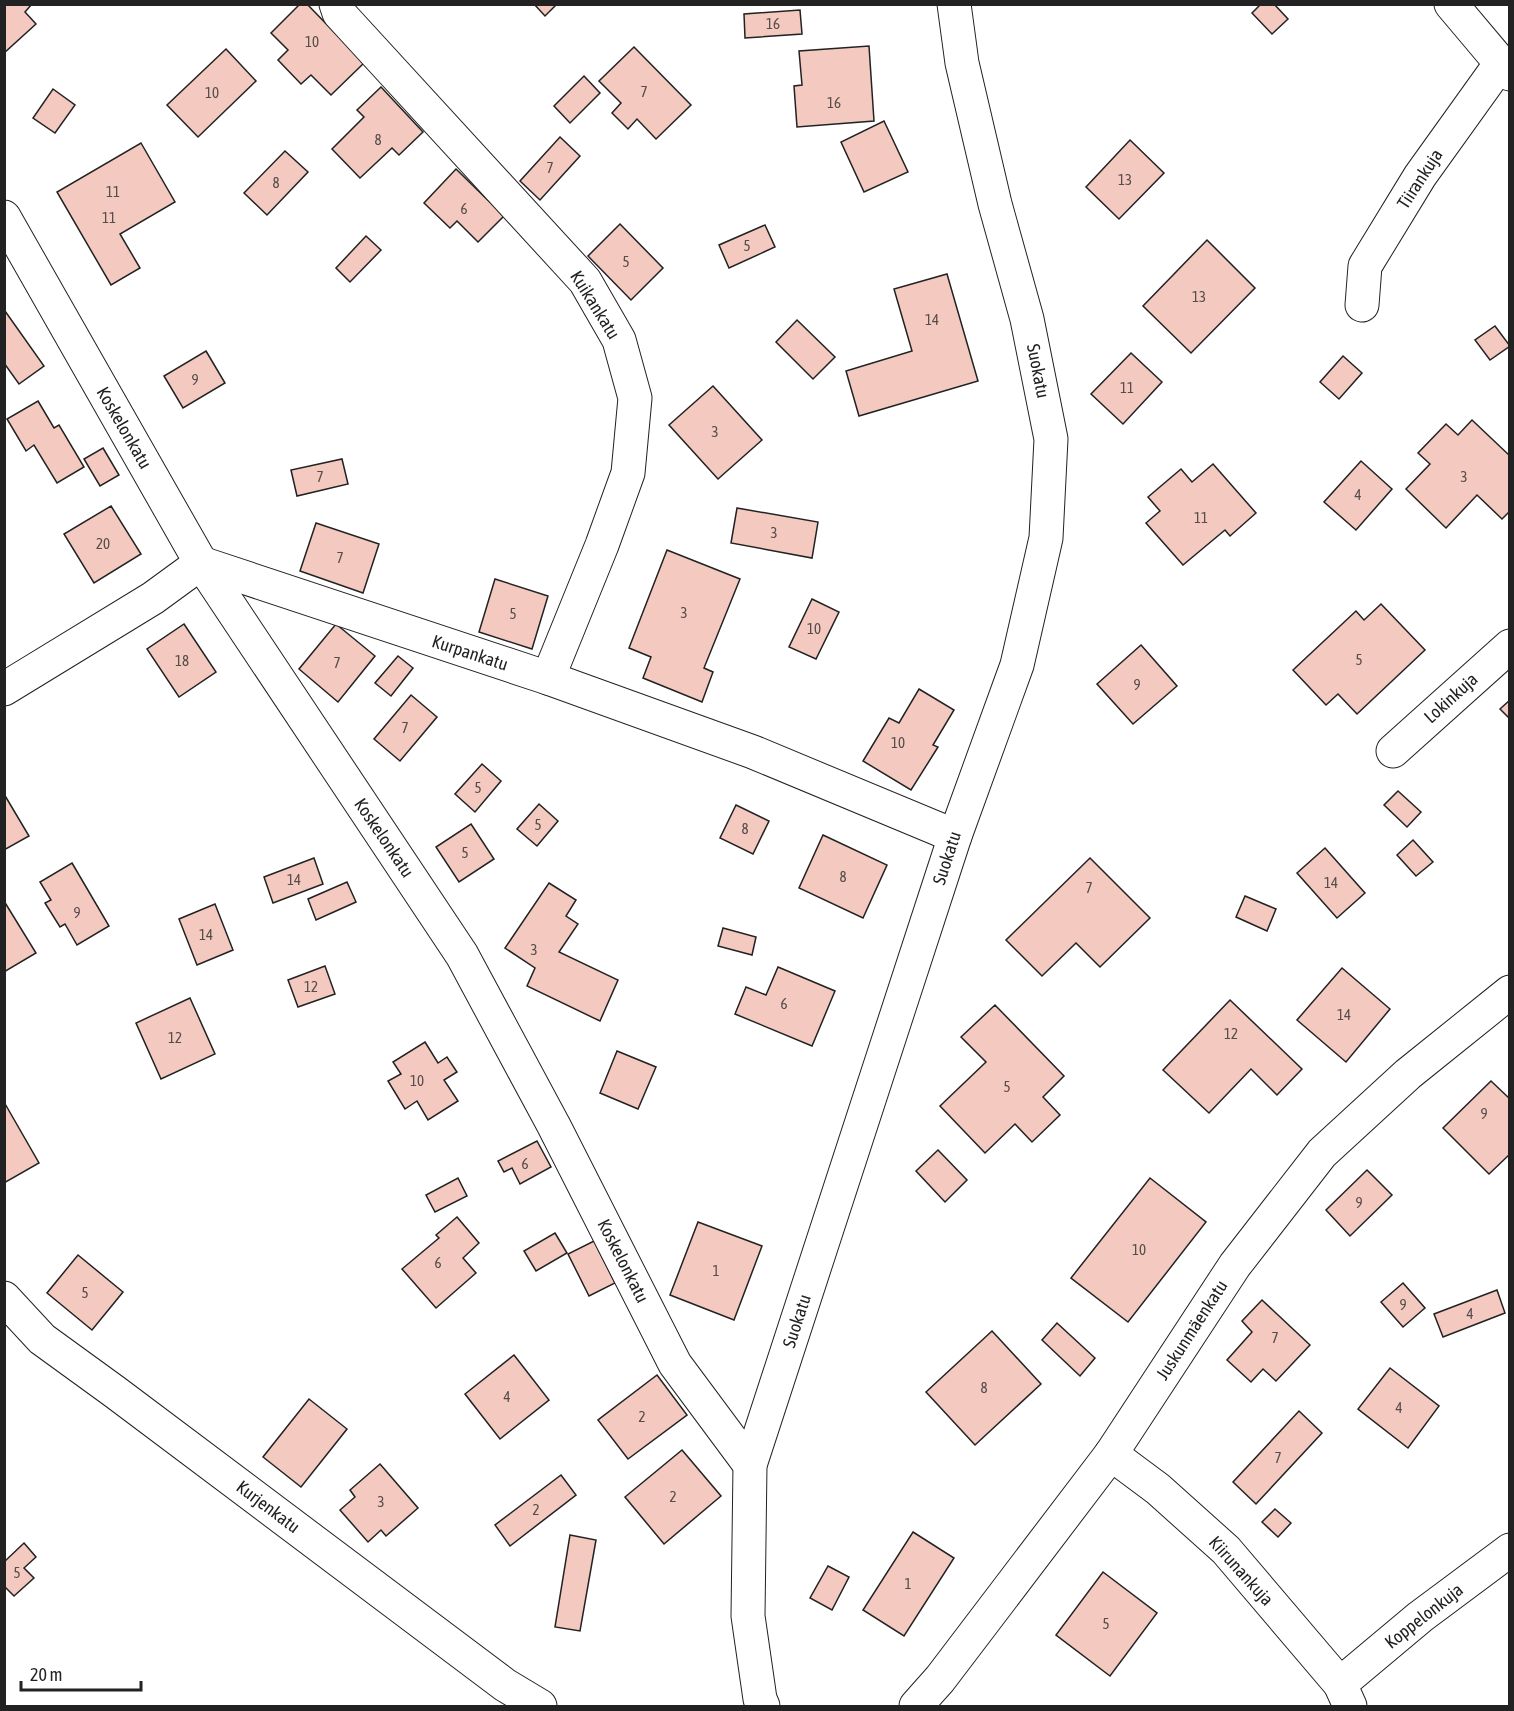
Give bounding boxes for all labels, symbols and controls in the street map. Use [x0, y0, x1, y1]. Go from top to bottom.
house number: 16 [766, 15, 780, 32]
house number: 10 [305, 33, 319, 50]
house number: 7 [640, 83, 648, 100]
house number: 10 [205, 84, 219, 101]
house number: 16 [827, 94, 841, 111]
house number: 8 [374, 131, 382, 148]
street label: Tiirankuja [1393, 145, 1447, 213]
house number: 7 [546, 159, 554, 176]
house number: 13 [1118, 171, 1132, 188]
house number: 8 [272, 174, 280, 191]
house number: 11 [106, 183, 120, 200]
house number: 6 [460, 200, 468, 217]
house number: 11 [102, 209, 116, 226]
house number: 5 [743, 237, 751, 254]
house number: 5 [622, 253, 630, 270]
street label: Kuikankatu [566, 267, 625, 343]
house number: 13 [1192, 288, 1206, 305]
house number: 14 [925, 311, 939, 328]
street label: Suokatu [1023, 342, 1054, 400]
house number: 9 [191, 371, 199, 388]
house number: 11 [1120, 379, 1134, 396]
street label: Koskelonkatu [93, 383, 156, 472]
house number: 3 [711, 423, 719, 440]
house number: 7 [316, 468, 324, 485]
house number: 3 [1460, 468, 1468, 485]
house number: 4 [1354, 486, 1362, 503]
house number: 11 [1194, 509, 1208, 526]
house number: 3 [770, 524, 778, 541]
house number: 20 [96, 535, 110, 552]
house number: 7 [336, 549, 344, 566]
house number: 3 [680, 604, 688, 621]
house number: 5 [509, 605, 517, 622]
house number: 10 [807, 620, 821, 637]
street label: Kurpankatu [430, 630, 511, 675]
house number: 5 [1355, 651, 1363, 668]
house number: 18 [175, 652, 189, 669]
house number: 7 [333, 654, 341, 671]
street label: Lokinkuja [1420, 668, 1482, 727]
house number: 9 [1133, 676, 1141, 693]
house number: 7 [401, 719, 409, 736]
house number: 10 [891, 734, 905, 751]
house number: 5 [474, 779, 482, 796]
street label: Koskelonkatu [350, 794, 419, 881]
house number: 5 [534, 816, 542, 833]
house number: 8 [741, 820, 749, 837]
street label: Suokatu [928, 828, 965, 887]
house number: 5 [461, 844, 469, 861]
house number: 8 [839, 868, 847, 885]
house number: 14 [287, 871, 301, 888]
house number: 14 [1324, 874, 1338, 891]
house number: 7 [1085, 879, 1093, 896]
house number: 9 [73, 904, 81, 921]
house number: 14 [199, 926, 213, 943]
house number: 3 [530, 941, 538, 958]
house number: 12 [304, 978, 318, 995]
house number: 6 [780, 995, 788, 1012]
house number: 14 [1337, 1006, 1351, 1023]
house number: 12 [1224, 1025, 1238, 1042]
house number: 12 [168, 1029, 182, 1046]
house number: 10 [410, 1072, 424, 1089]
house number: 5 [1003, 1078, 1011, 1095]
house number: 9 [1480, 1105, 1488, 1122]
house number: 6 [521, 1155, 529, 1172]
house number: 9 [1355, 1194, 1363, 1211]
street label: Koskelonkatu [593, 1215, 653, 1306]
house number: 10 [1132, 1241, 1146, 1258]
house number: 6 [434, 1254, 442, 1271]
house number: 1 [712, 1262, 720, 1279]
street label: Juskunmäenkatu [1152, 1276, 1232, 1383]
house number: 5 [81, 1284, 89, 1301]
street label: Suokatu [778, 1291, 815, 1350]
house number: 9 [1399, 1296, 1407, 1313]
house number: 4 [1466, 1305, 1474, 1322]
house number: 7 [1271, 1329, 1279, 1346]
house number: 8 [980, 1379, 988, 1396]
house number: 4 [503, 1388, 511, 1405]
house number: 4 [1395, 1399, 1403, 1416]
house number: 2 [638, 1408, 646, 1425]
house number: 7 [1274, 1449, 1282, 1466]
street label: Kurjenkatu [232, 1476, 304, 1537]
house number: 2 [669, 1488, 677, 1505]
house number: 3 [377, 1493, 385, 1510]
house number: 2 [532, 1501, 540, 1518]
street label: Kiirunankuja [1205, 1532, 1278, 1610]
house number: 5 [13, 1564, 21, 1581]
house number: 1 [904, 1575, 912, 1592]
street label: Koppelonkuja [1381, 1579, 1467, 1653]
house number: 5 [1102, 1615, 1110, 1632]
scale bar [21, 1654, 141, 1692]
text: 20 m [30, 1664, 62, 1685]

